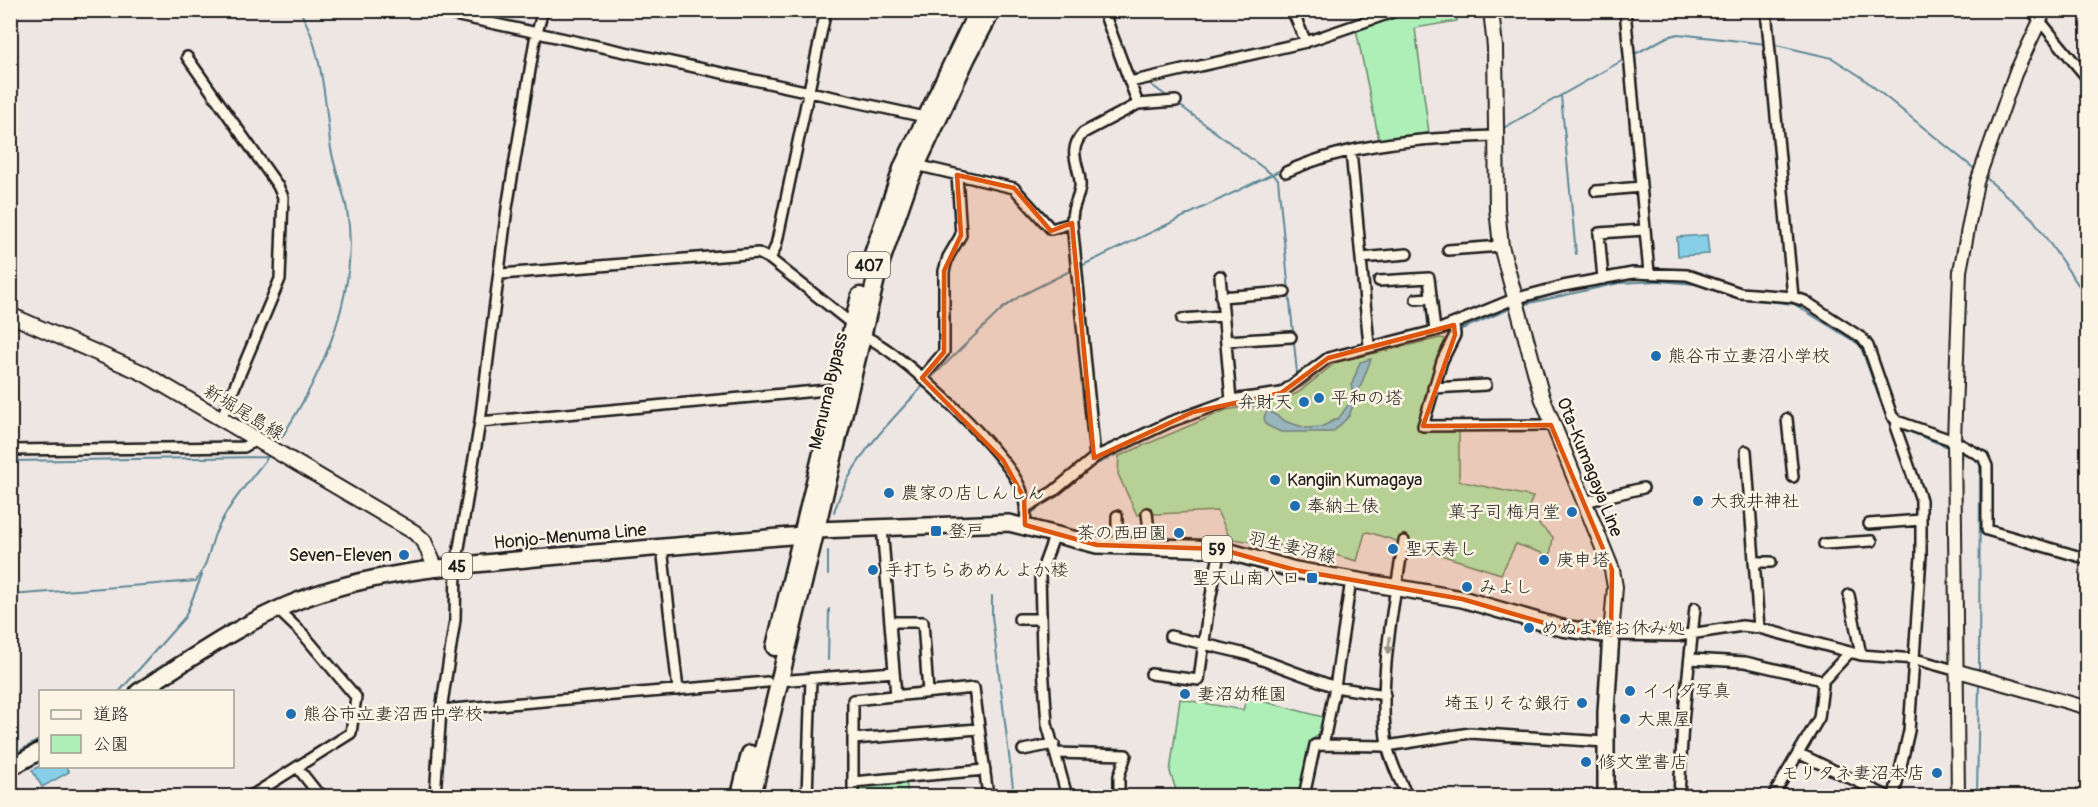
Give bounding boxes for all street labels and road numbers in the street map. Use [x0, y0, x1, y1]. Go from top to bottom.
road number: 407 [848, 252, 890, 278]
street label: Menuma Bypass [804, 330, 853, 452]
street label: 新堀尾島線 [199, 379, 288, 445]
street label: Ota-Kumagaya Line [1551, 394, 1628, 540]
street label: Honjo-Menuma Line [493, 518, 647, 555]
street label: 羽生妻沼線 [1245, 526, 1338, 569]
road number: 59 [1202, 536, 1232, 562]
road number: 45 [442, 553, 472, 579]

